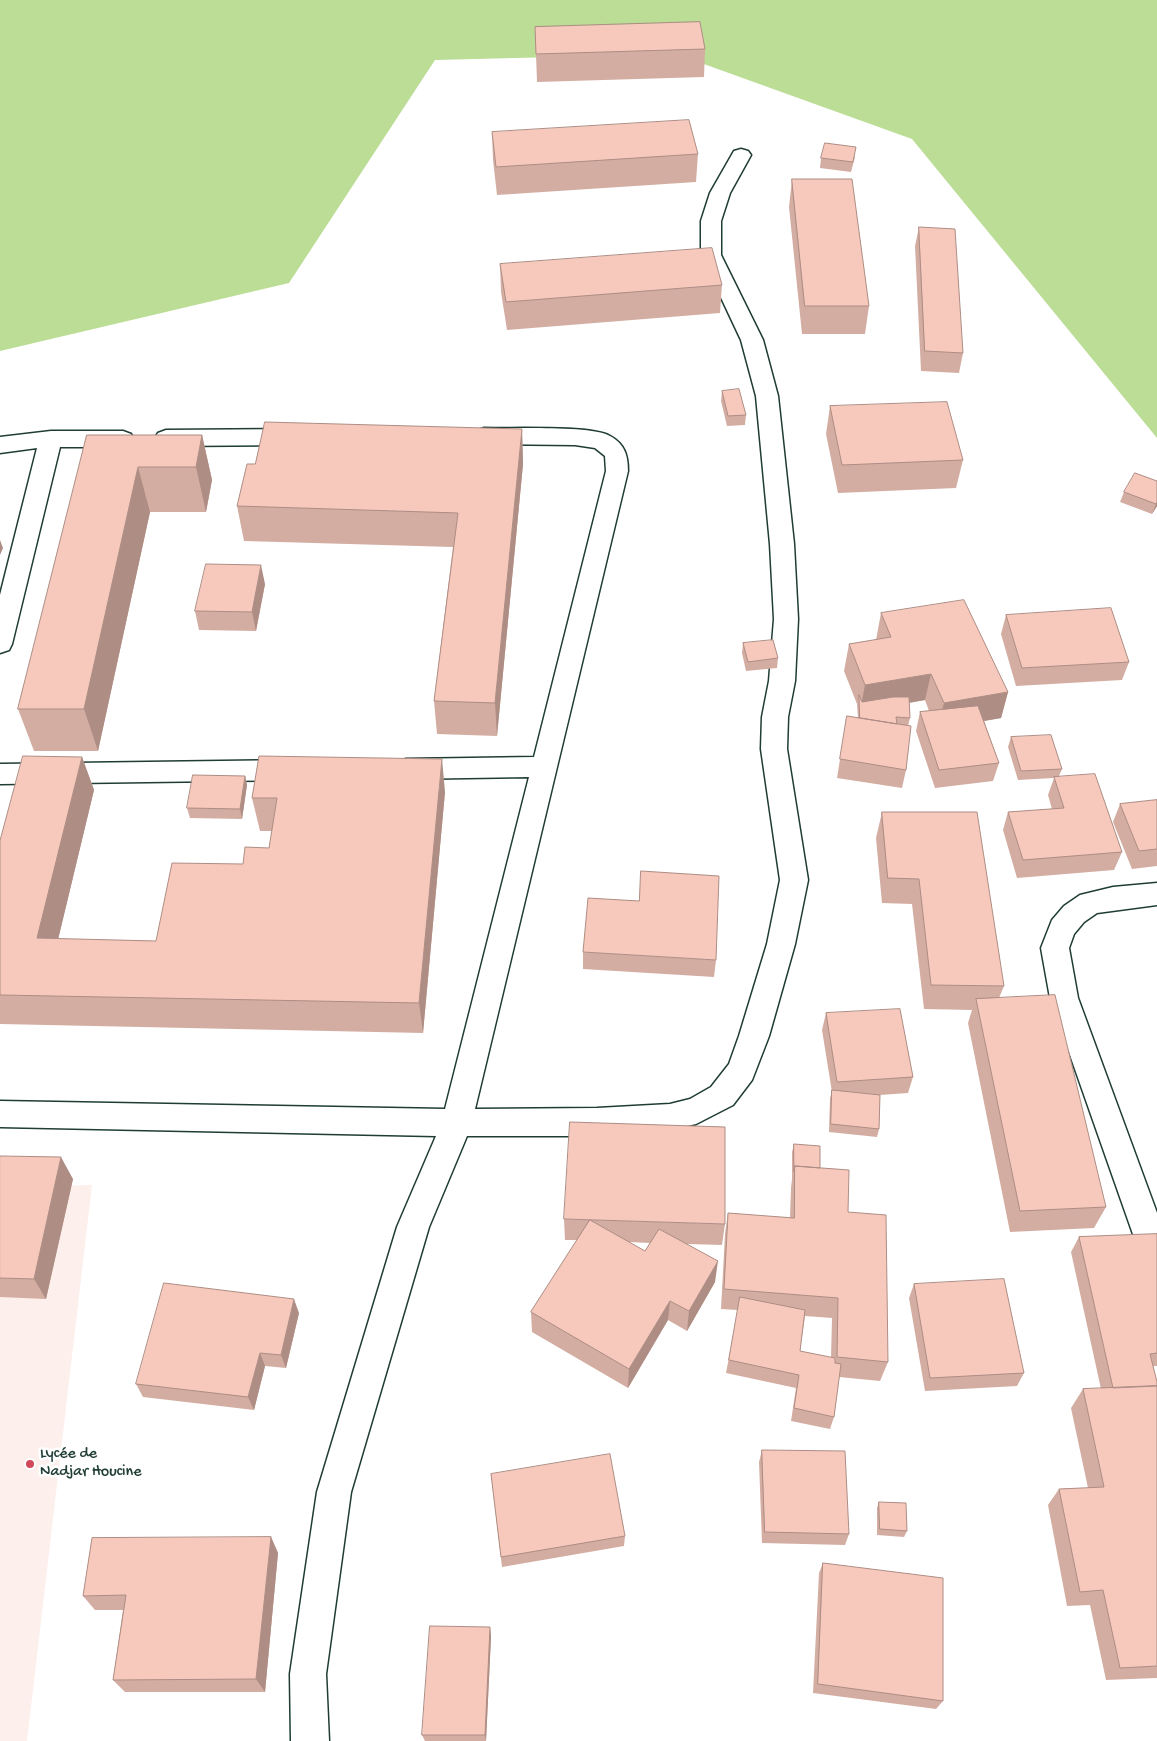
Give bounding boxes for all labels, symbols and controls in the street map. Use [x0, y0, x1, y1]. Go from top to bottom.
place label: Lycée de Nadjar Houcine [40, 1445, 141, 1483]
marker: Lycée de Nadjar Houcine [24, 1458, 36, 1470]

